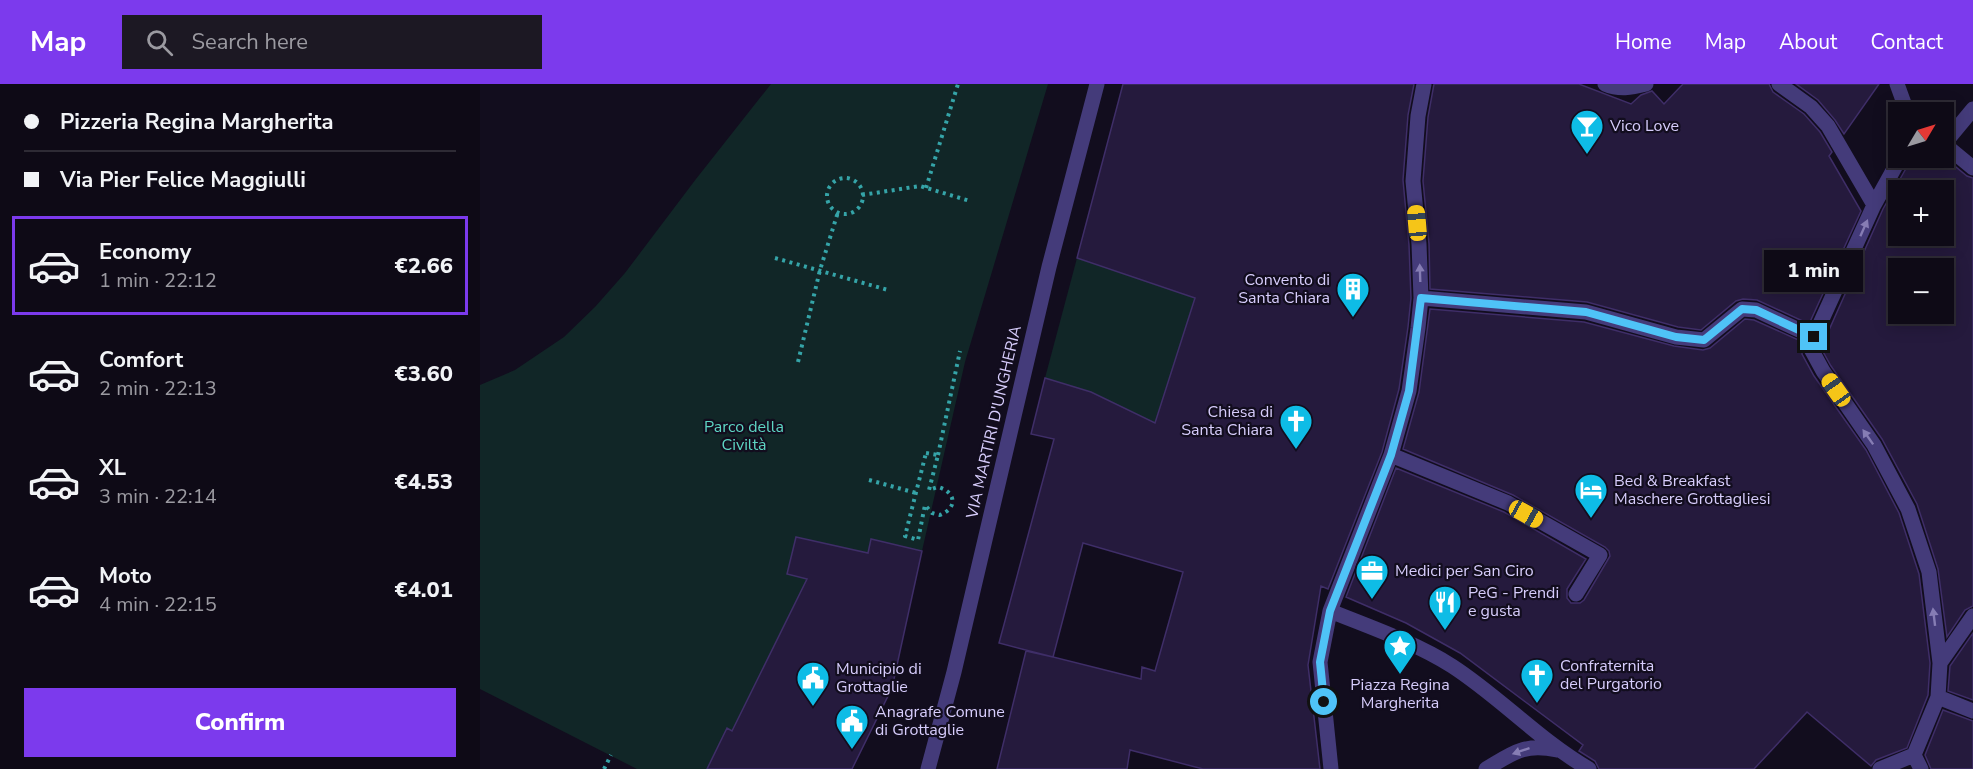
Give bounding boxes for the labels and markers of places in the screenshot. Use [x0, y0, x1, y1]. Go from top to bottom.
bar icon: Vico Love [1569, 108, 1605, 155]
place label: Vico Love [1609, 115, 1679, 137]
place label: Convento di Santa Chiara [1238, 269, 1330, 309]
building icon: Convento di Santa Chiara [1335, 271, 1371, 318]
place label: Chiesa di Santa Chiara [1181, 401, 1273, 441]
church icon: Chiesa di Santa Chiara [1278, 403, 1314, 450]
place label: Bed & Breakfast Maschere Grottagliesi [1614, 470, 1770, 510]
hotel icon: Bed & Breakfast Maschere Grottagliesi [1573, 472, 1609, 519]
office icon: Medici per San Ciro [1354, 553, 1390, 600]
place label: Medici per San Ciro [1395, 560, 1534, 582]
place label: PeG - Prendi e gusta [1468, 582, 1559, 622]
restaurant icon: PeG - Prendi e gusta [1427, 584, 1463, 631]
place icon: Piazza Regina Margherita [1382, 628, 1418, 675]
place label: Confraternita del Purgatorio [1560, 655, 1662, 695]
church icon: Confraternita del Purgatorio [1519, 657, 1555, 704]
place label: Municipio di Grottaglie [836, 658, 922, 698]
public building icon: Municipio di Grottaglie [795, 660, 831, 707]
place label: Piazza Regina Margherita [1350, 674, 1450, 714]
place label: Anagrafe Comune di Grottaglie [875, 701, 1005, 741]
public building icon: Anagrafe Comune di Grottaglie [834, 703, 870, 750]

